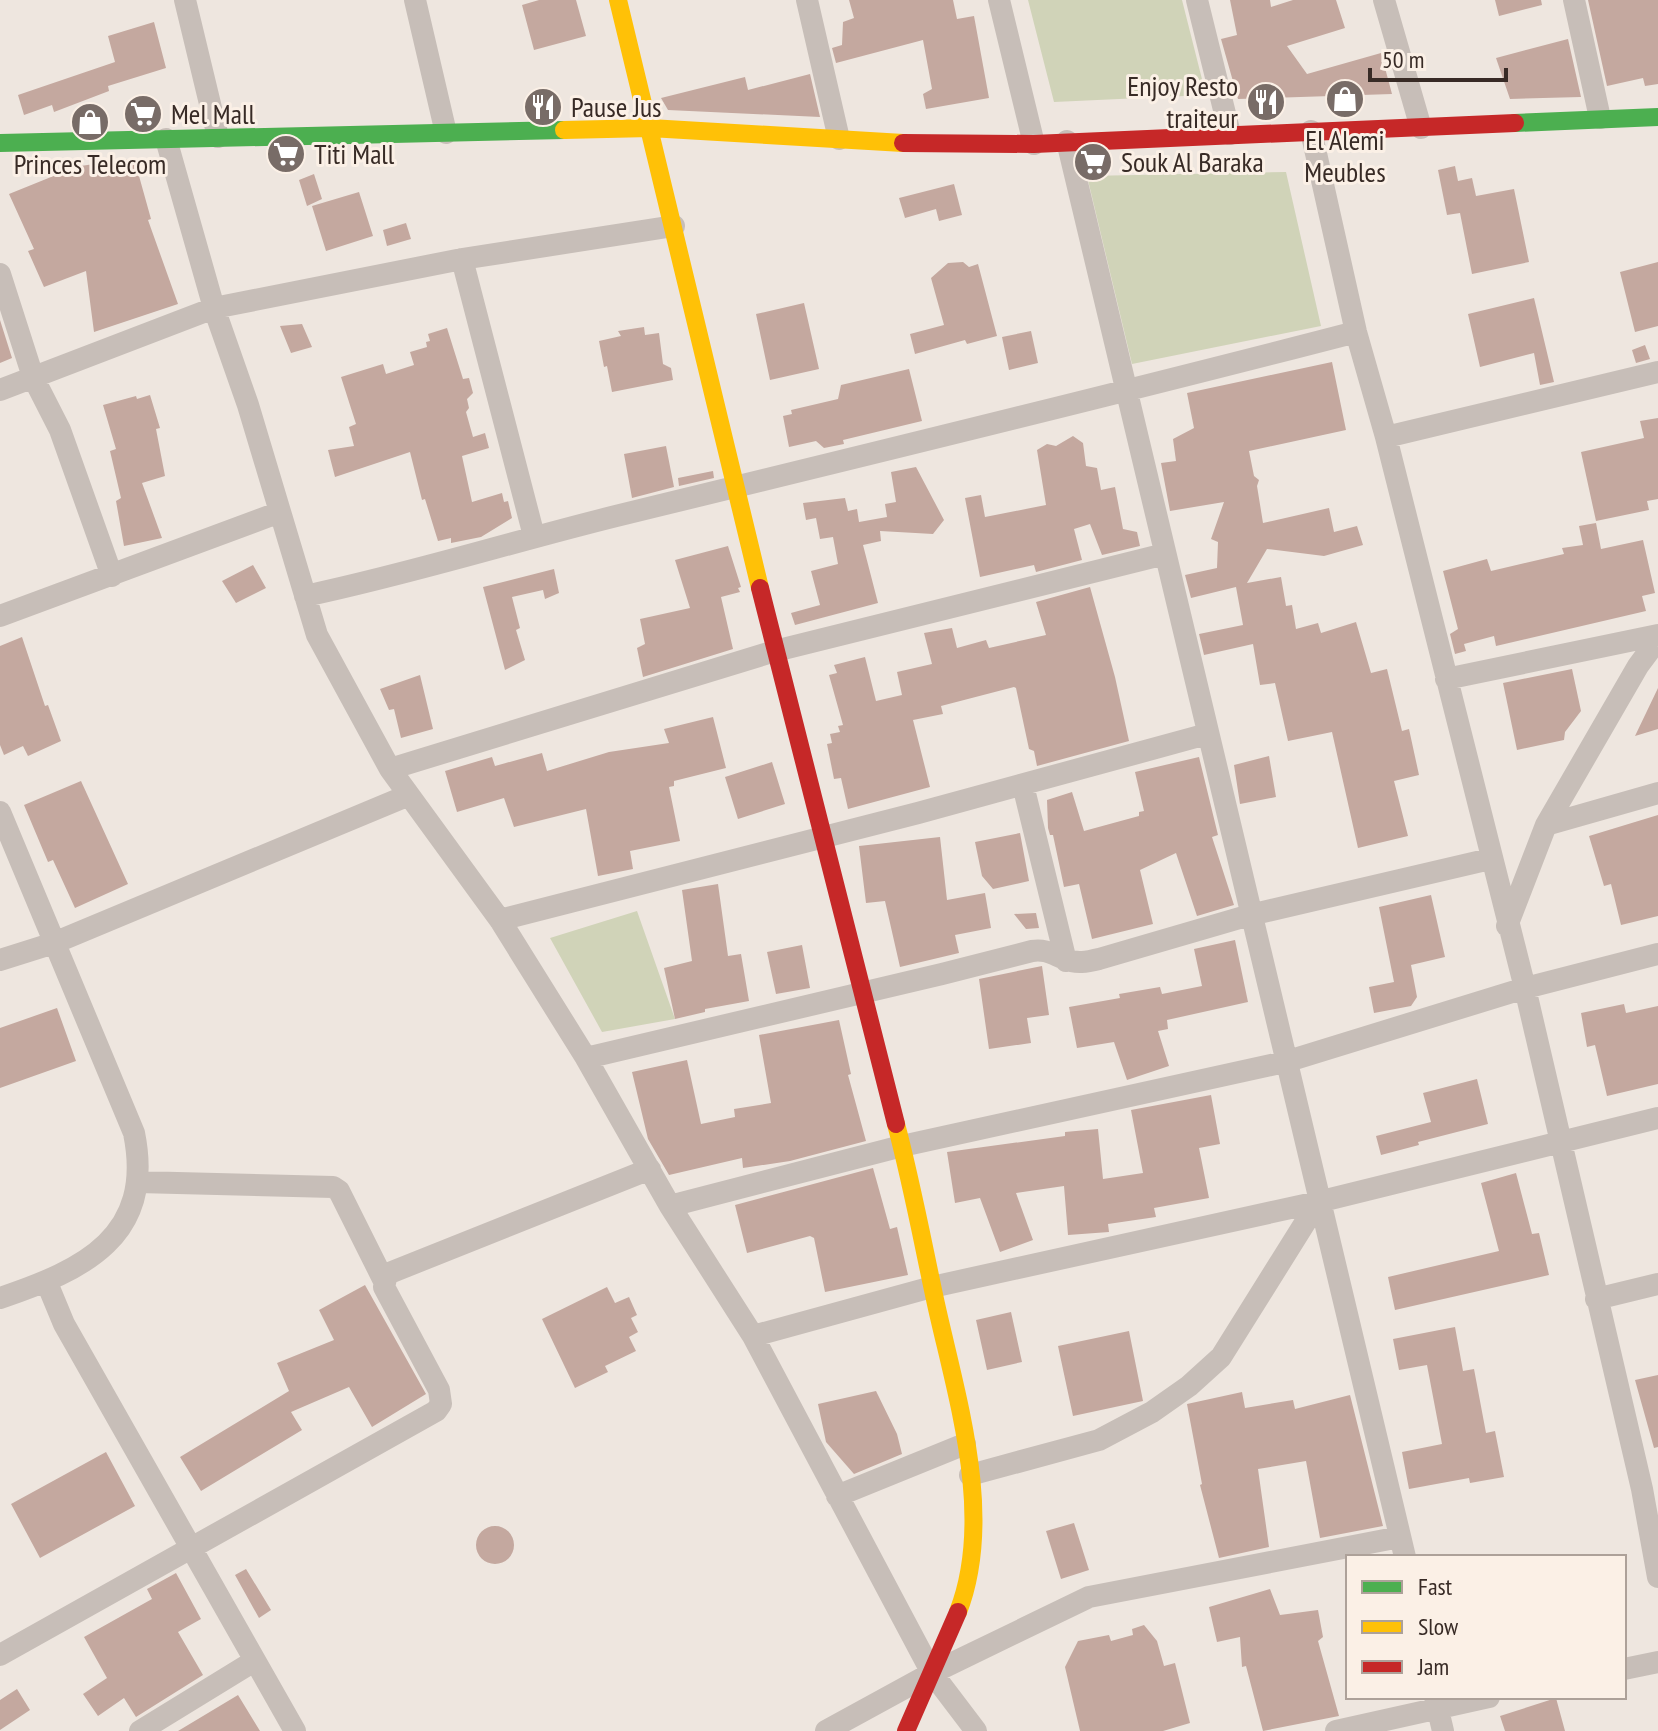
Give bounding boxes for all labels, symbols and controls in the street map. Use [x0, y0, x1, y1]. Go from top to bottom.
scale bar [1370, 32, 1506, 82]
text: 50 m [1382, 44, 1424, 75]
place label: Enjoy Resto traiteur [1127, 67, 1238, 136]
shop icon: El Alemi Meubles [1324, 78, 1366, 120]
restaurant icon: Enjoy Resto traiteur [1245, 81, 1287, 123]
restaurant icon: Pause Jus [522, 86, 564, 128]
place label: Pause Jus [571, 88, 662, 125]
supermarket icon: Mel Mall [122, 93, 164, 135]
place label: Mel Mall [171, 95, 255, 132]
shop icon: Princes Telecom [69, 101, 111, 143]
place label: El Alemi Meubles [1304, 121, 1386, 190]
supermarket icon: Titi Mall [265, 133, 307, 175]
place label: Titi Mall [314, 135, 395, 172]
supermarket icon: Souk Al Baraka [1072, 141, 1114, 183]
place label: Souk Al Baraka [1121, 143, 1264, 180]
place label: Princes Telecom [14, 145, 166, 182]
legend [1346, 1555, 1626, 1699]
text: Fast [1418, 1571, 1453, 1602]
text: Slow [1418, 1611, 1459, 1642]
text: Jam [1417, 1651, 1449, 1682]

